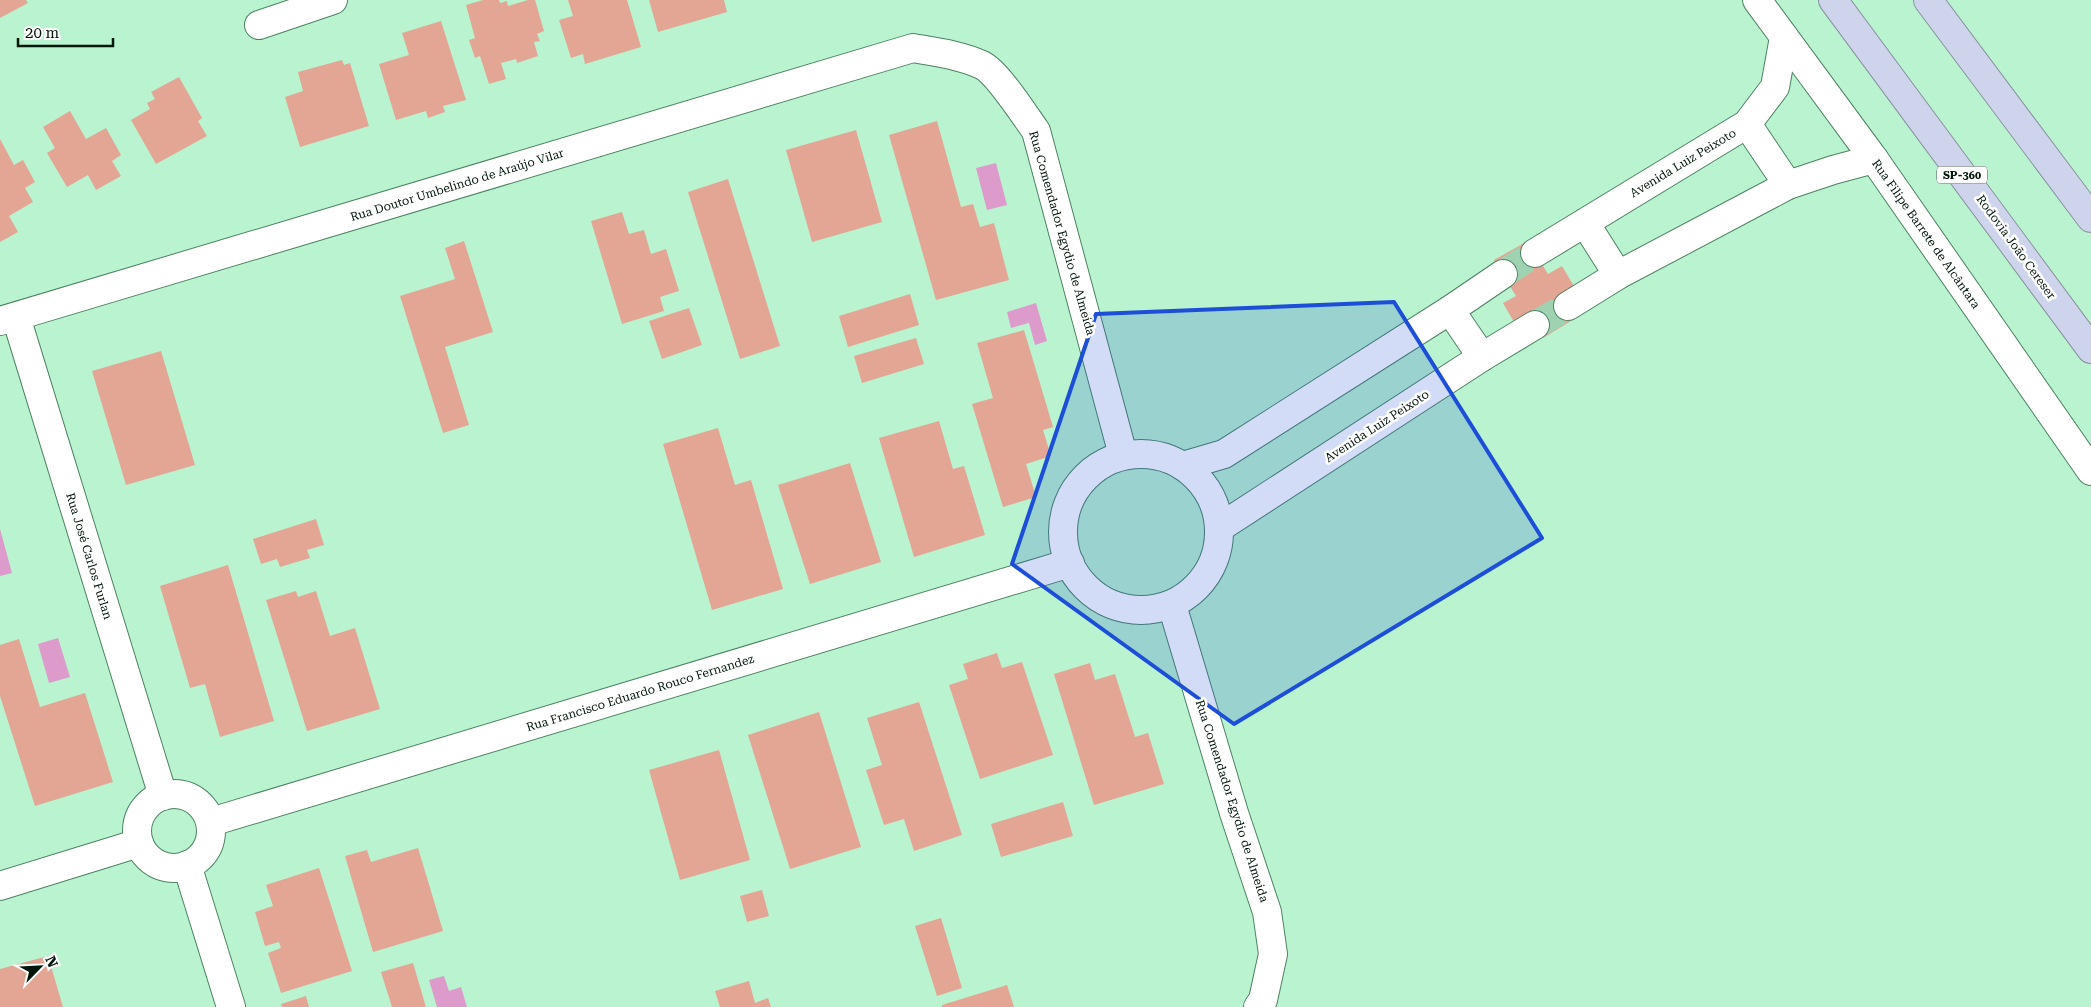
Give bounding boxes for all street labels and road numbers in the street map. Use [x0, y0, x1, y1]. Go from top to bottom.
street label: Avenida Luiz Peixoto [1627, 126, 1739, 200]
street label: Rua Comendador Egydio de Almeida [1026, 129, 1098, 337]
street label: Rua Doutor Umbelindo de Araújo Vilar [349, 146, 566, 224]
street label: Rua Filipe Barrete de Alcântara [1869, 157, 1983, 312]
road number: SP-360 [1937, 166, 1987, 184]
street label: Rodovia João Cereser [1974, 192, 2058, 302]
street label: Avenida Luiz Peixoto [1322, 387, 1432, 465]
street label: Rua José Carlos Furlan [63, 491, 115, 621]
street label: Rua Francisco Eduardo Rouco Fernandez [525, 652, 756, 734]
street label: Rua Comendador Egydio de Almeida [1193, 698, 1272, 904]

